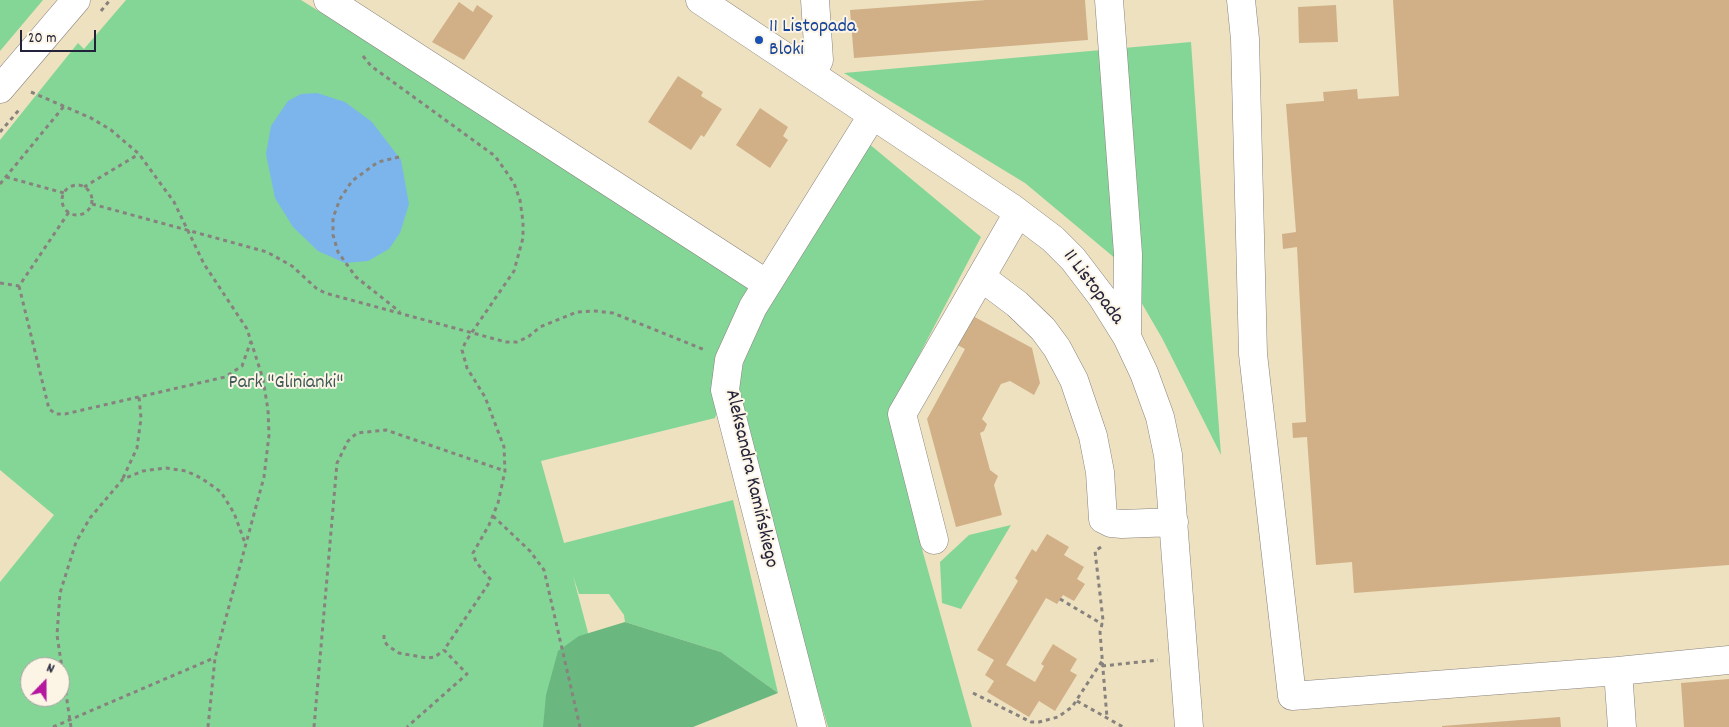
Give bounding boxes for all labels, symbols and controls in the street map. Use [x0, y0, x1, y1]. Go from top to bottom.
place label: 11 Listopada Bloki [769, 16, 856, 63]
scale bar [22, 20, 99, 52]
text: 20 m [28, 28, 56, 50]
marker: 11 Listopada Bloki [753, 34, 765, 46]
street label: 11 Listopada [1056, 246, 1128, 330]
park label: Park "Glinianki" [229, 372, 343, 396]
street label: Aleksandra Kamińskiego [718, 387, 782, 571]
north arrow [20, 657, 70, 707]
text: N [43, 658, 57, 680]

